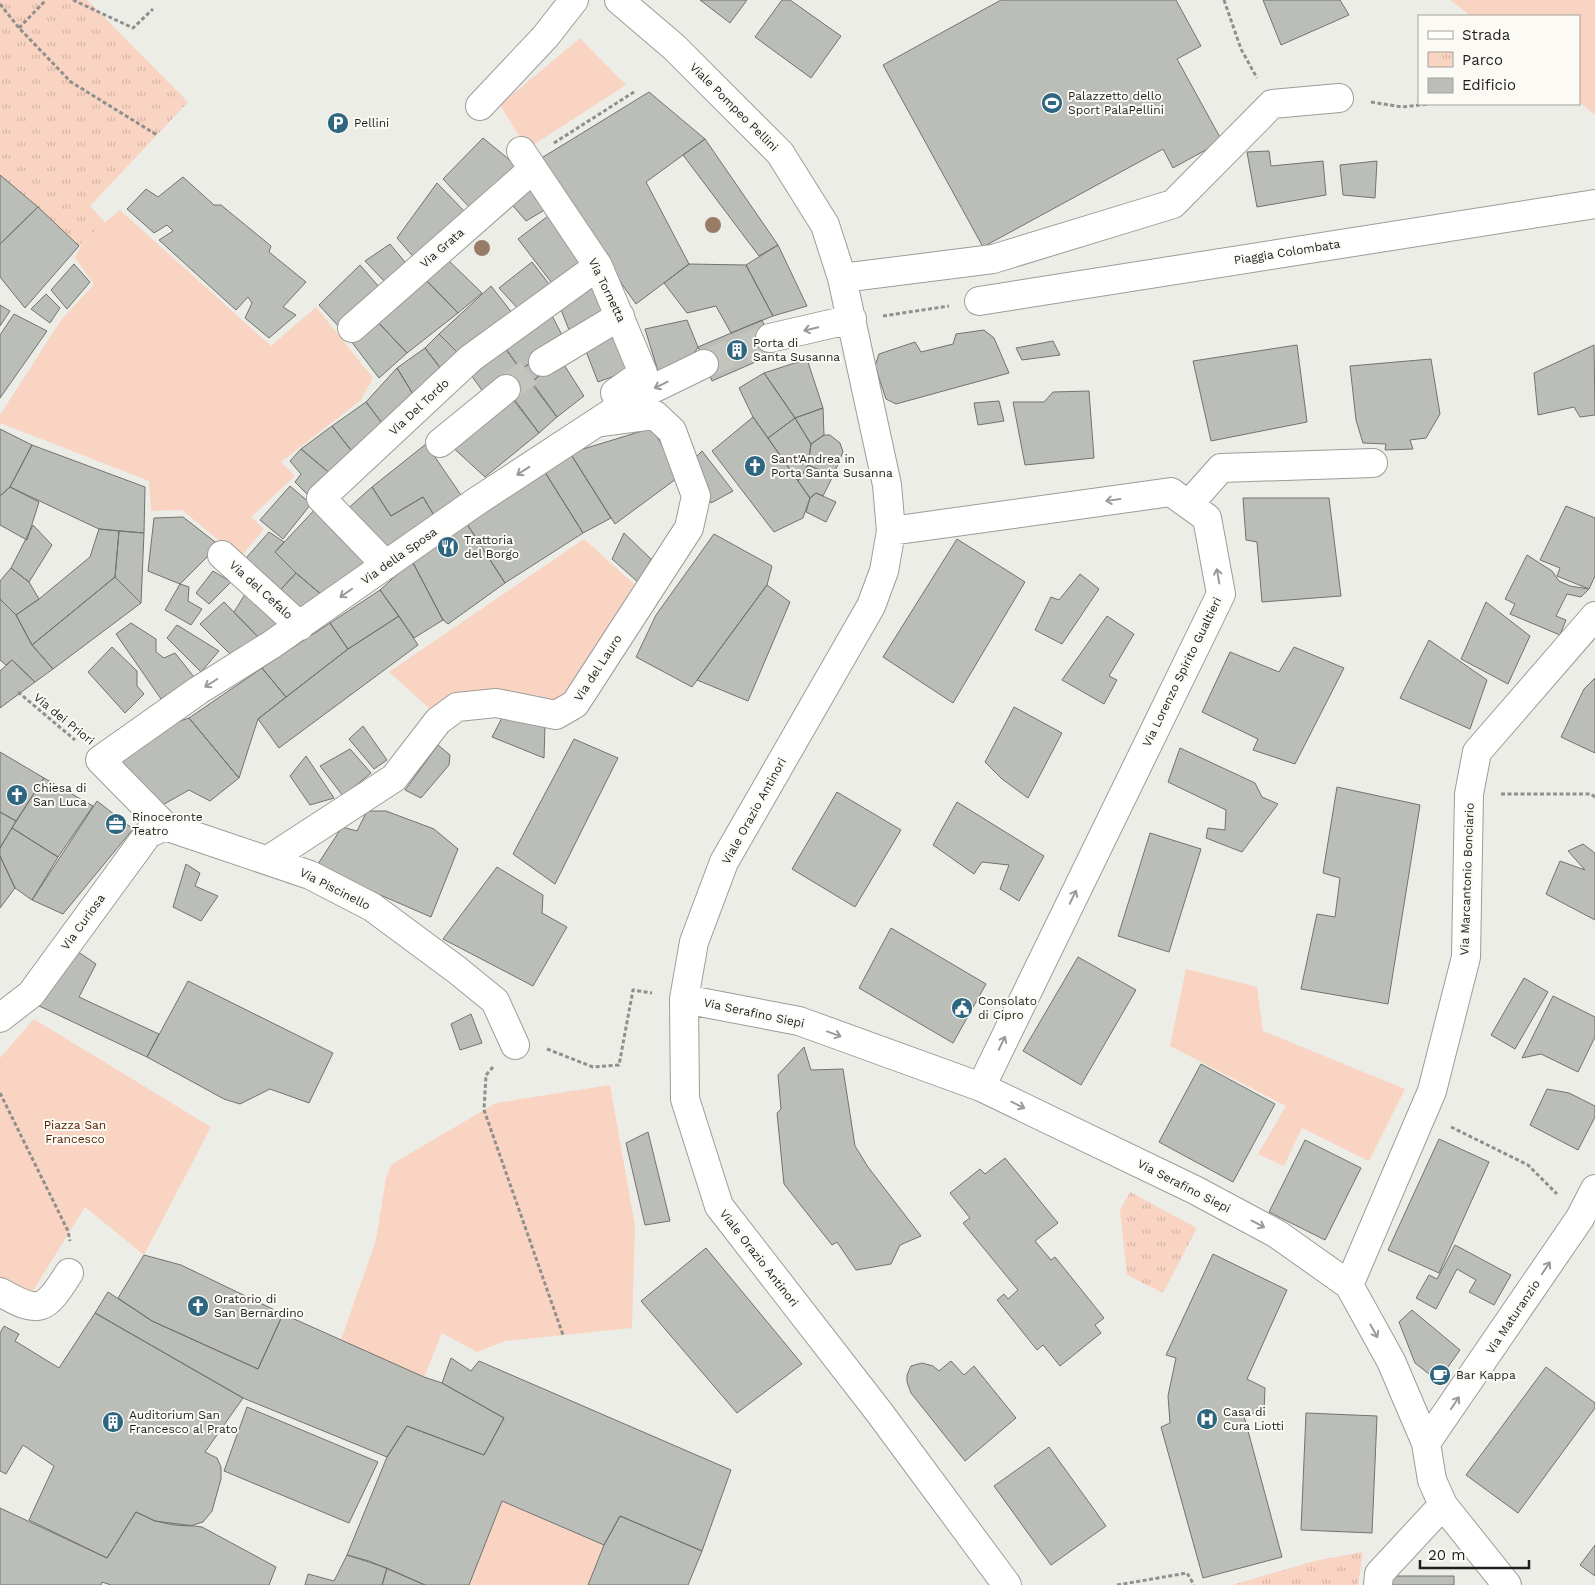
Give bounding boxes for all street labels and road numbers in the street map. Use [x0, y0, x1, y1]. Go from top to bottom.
street label: Viale Pompeo Pellini [687, 60, 781, 154]
street label: Via Grata [417, 225, 467, 271]
street label: Piaggia Colombata [1233, 237, 1341, 267]
street label: Via Tornetta [585, 256, 629, 325]
street label: Via Del Tordo [386, 376, 452, 438]
street label: Via della Sposa [358, 524, 440, 587]
street label: Via del Cefalo [226, 558, 296, 622]
street label: Via Lorenzo Spirito Gualtieri [1140, 595, 1224, 749]
street label: Via del Lauro [571, 632, 625, 704]
street label: Via dei Priori [31, 690, 97, 748]
street label: Viale Orazio Antinori [719, 755, 789, 867]
street label: Via Marcantonio Bonciario [1457, 802, 1477, 956]
street label: Via Piscinello [297, 865, 373, 913]
street label: Via Curiosa [58, 891, 108, 953]
street label: Via Serafino Siepi [702, 995, 806, 1031]
street label: Via Serafino Siepi [1135, 1156, 1233, 1216]
street label: Viale Orazio Antinori [717, 1207, 801, 1309]
street label: Via Maturanzio [1483, 1277, 1543, 1357]

